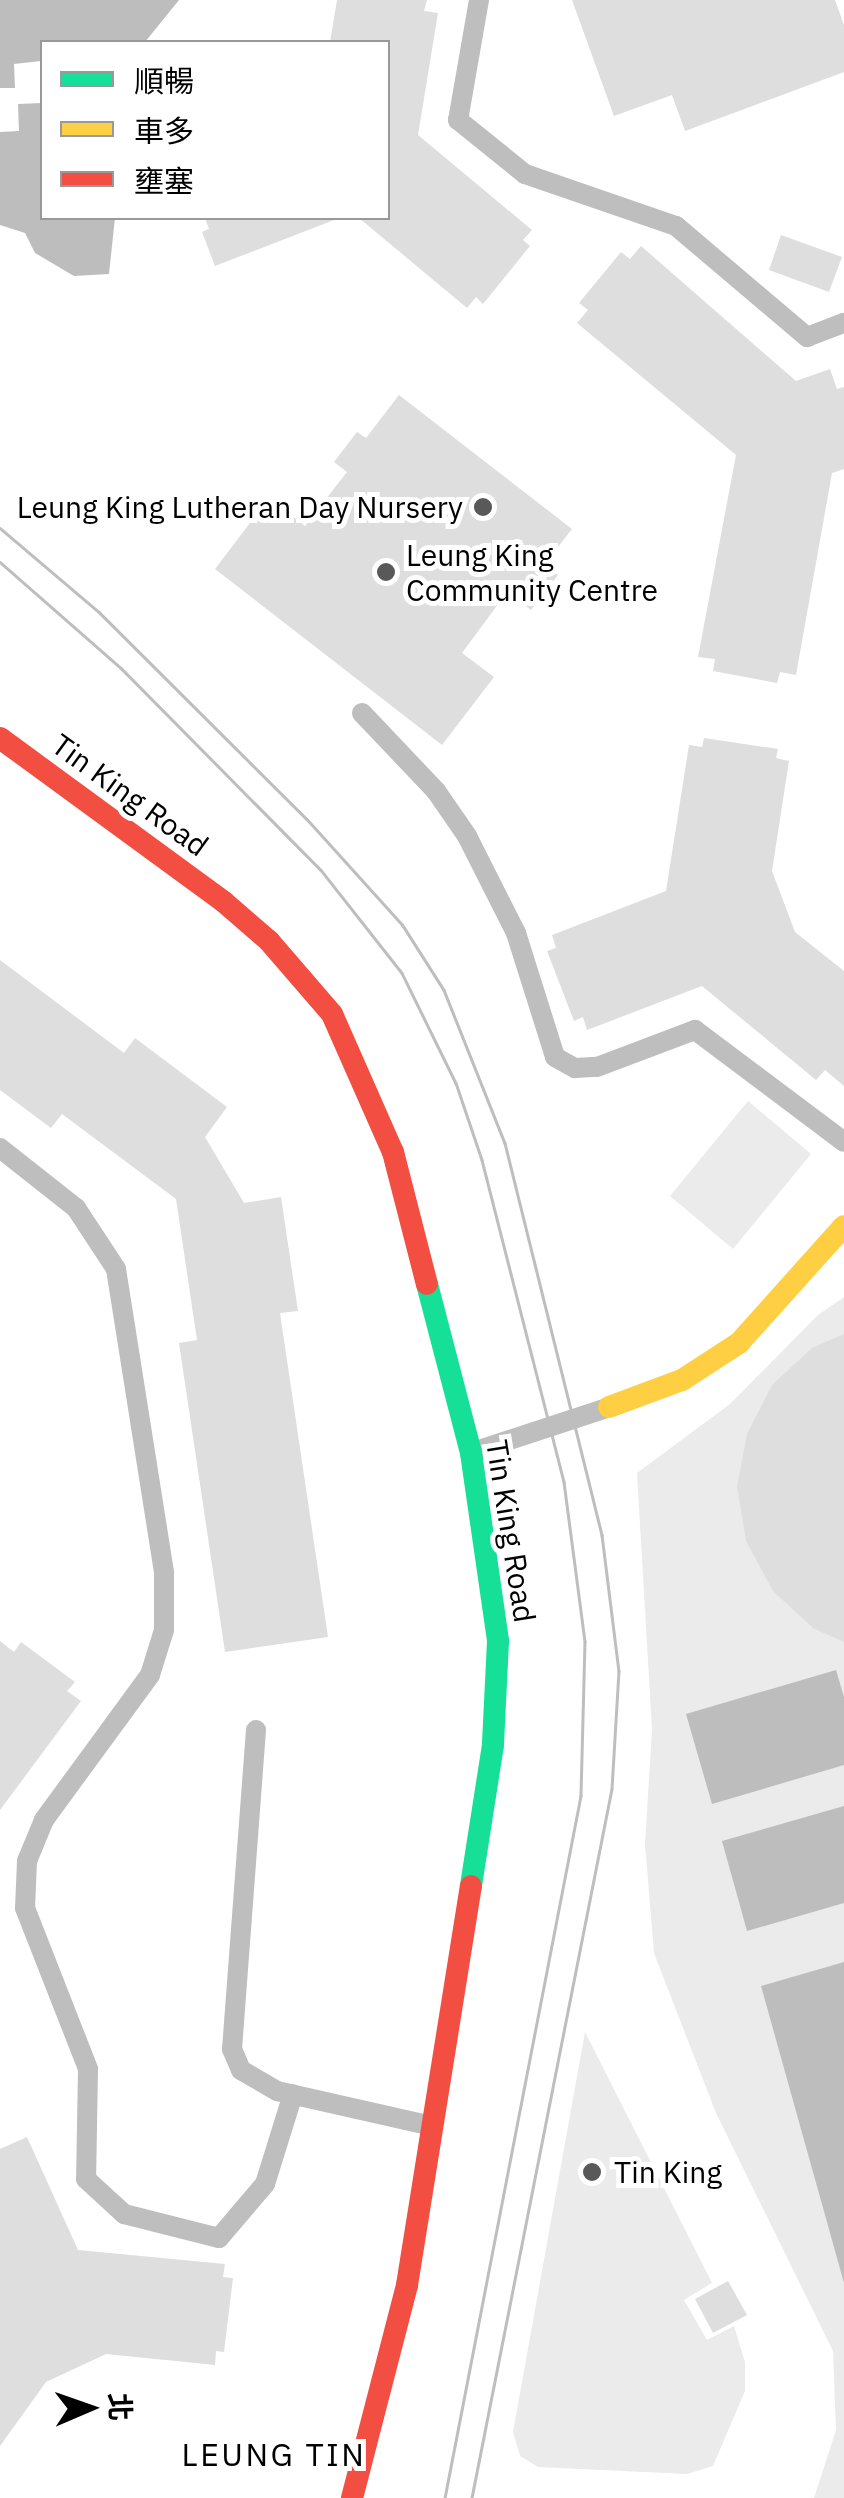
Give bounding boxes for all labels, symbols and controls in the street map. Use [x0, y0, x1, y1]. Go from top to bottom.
legend [40, 40, 390, 220]
text: 順暢 [134, 61, 194, 100]
text: 車多 [134, 111, 194, 150]
text: 壅塞 [134, 161, 194, 200]
place label: Leung King Lutheran Day Nursery [17, 489, 463, 525]
marker: Leung King Lutheran Day Nursery [472, 496, 494, 518]
place label: Leung King Community Centre [406, 537, 658, 608]
marker: Leung King Community Centre [375, 561, 397, 583]
street label: Tin King Road [45, 726, 215, 864]
street label: Tin King Road [479, 1437, 543, 1625]
place label: Tin King [614, 2154, 722, 2190]
marker: Tin King [579, 2159, 605, 2185]
north arrow [40, 2358, 140, 2458]
text: 北 [102, 2392, 139, 2422]
district label: LEUNG TIN [182, 2435, 366, 2473]

